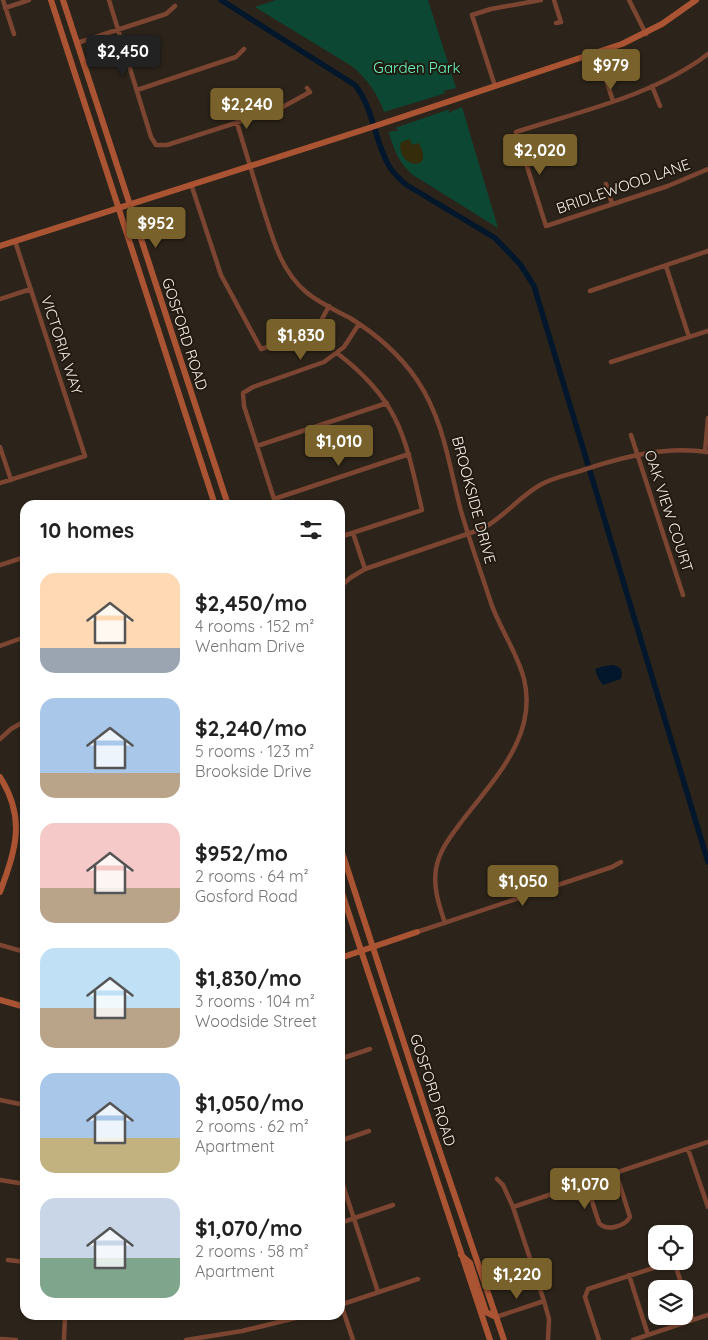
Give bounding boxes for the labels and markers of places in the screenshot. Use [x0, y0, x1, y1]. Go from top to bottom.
pin: $2,450 [82, 34, 164, 77]
pin: $979 [581, 48, 641, 91]
pin: $2,240 [206, 88, 288, 130]
pin: $2,020 [499, 134, 581, 176]
pin: $952 [126, 206, 186, 249]
pin: $1,830 [260, 318, 342, 361]
pin: $1,010 [298, 424, 380, 467]
pin: $1,050 [482, 864, 564, 907]
pin: $1,070 [544, 1168, 626, 1210]
pin: $1,220 [476, 1258, 558, 1300]

